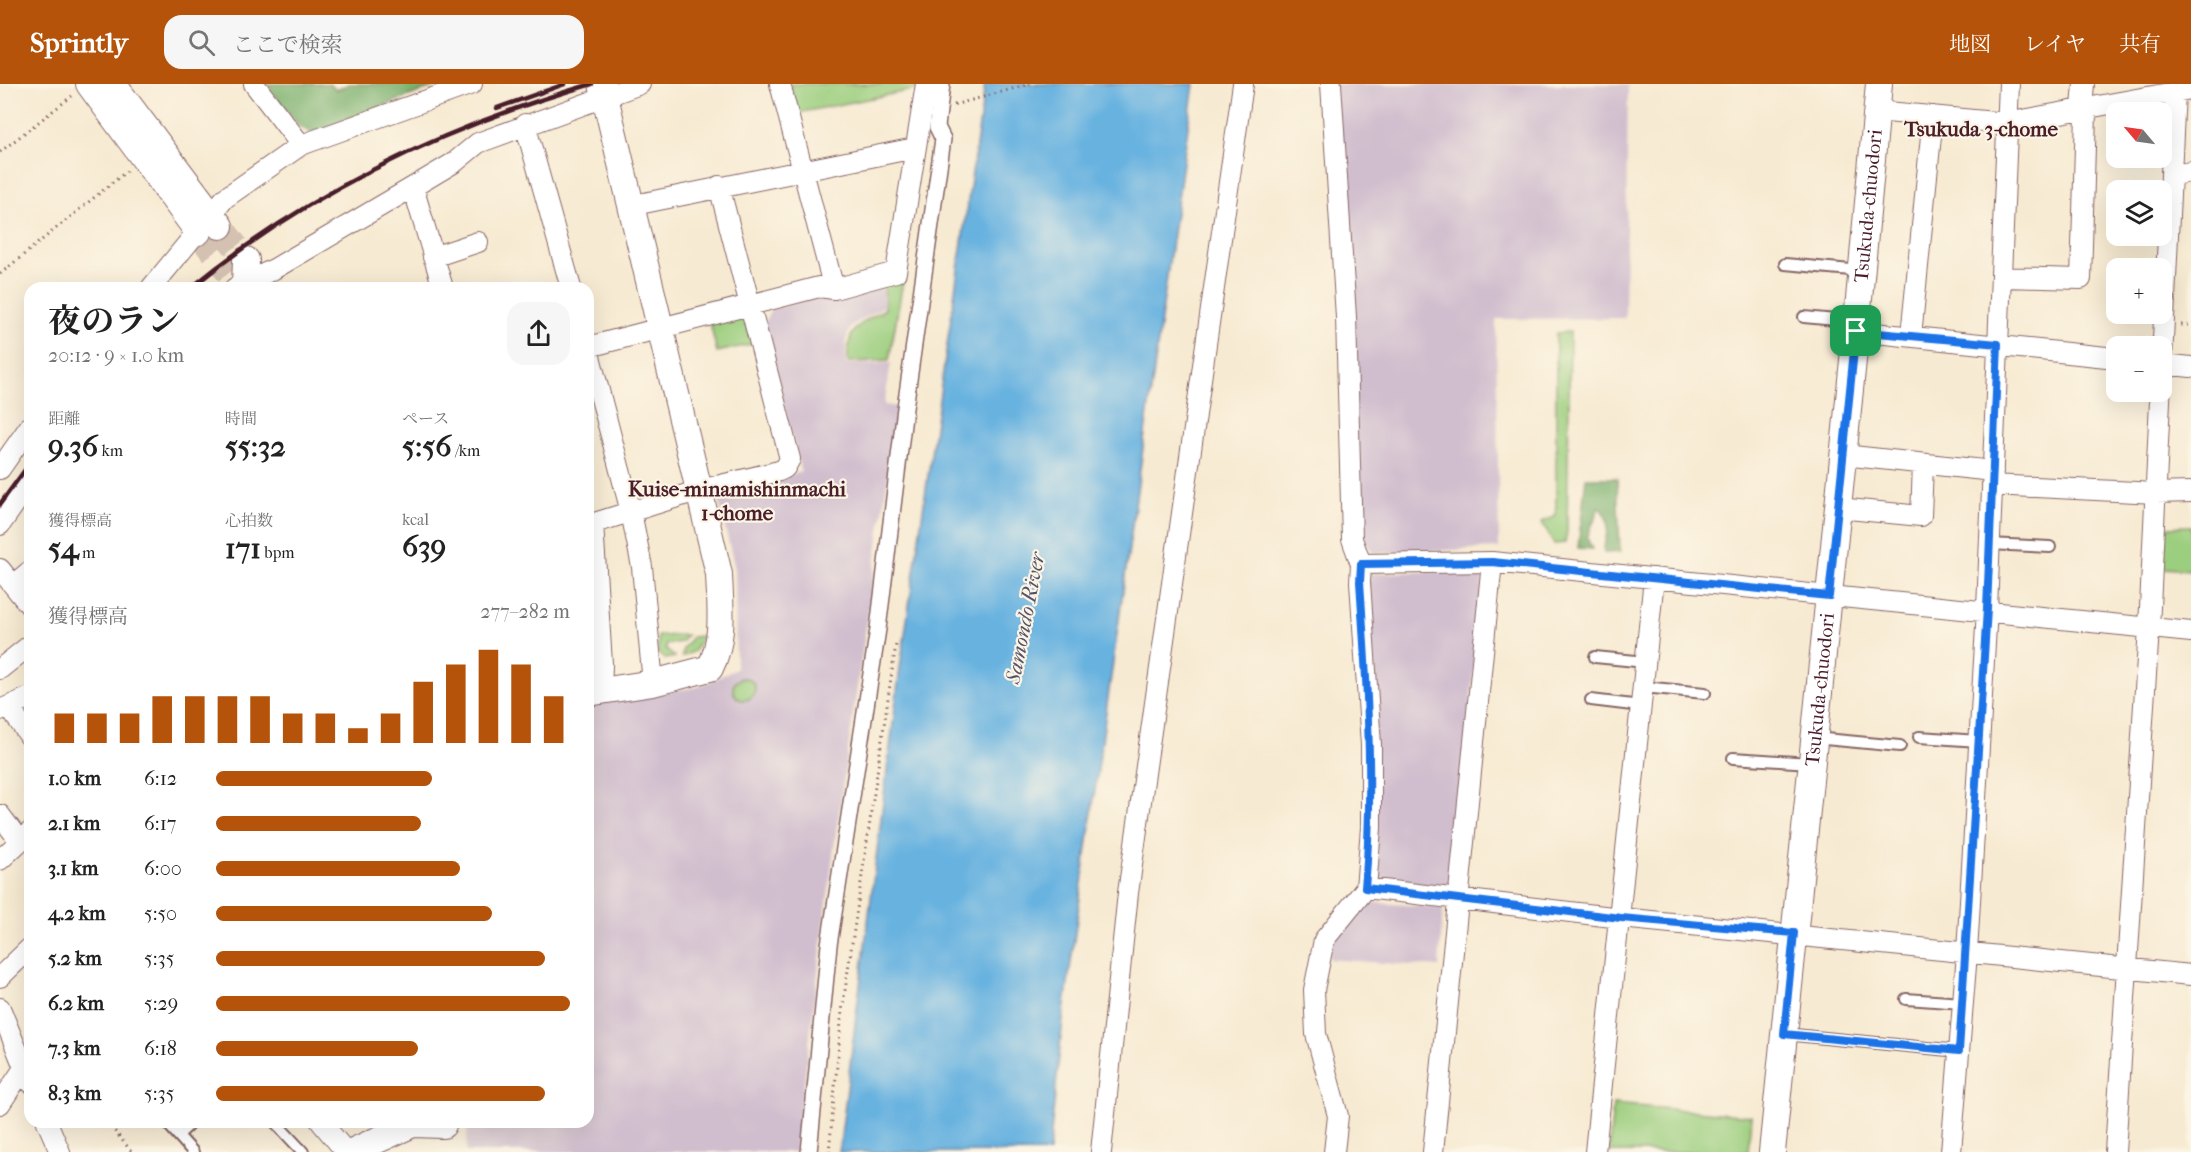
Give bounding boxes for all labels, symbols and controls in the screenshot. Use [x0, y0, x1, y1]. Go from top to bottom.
search box [164, 15, 584, 69]
text: Sprintly [30, 26, 128, 59]
icon: search [185, 26, 218, 59]
text: ここで検索 [233, 32, 343, 58]
text: 地図 [1949, 32, 1991, 56]
text: レイヤ [2024, 32, 2086, 56]
text: 共有 [2119, 32, 2161, 56]
north arrow [2106, 102, 2172, 168]
map controls [2106, 102, 2172, 402]
district label: Tsukuda 3-chome [1903, 117, 2058, 141]
street label: Tsukuda-chuodori [1849, 128, 1886, 284]
button: layers [2106, 180, 2172, 246]
button: + [2106, 258, 2172, 324]
text: 夜のラン [48, 302, 180, 341]
button: share [507, 302, 570, 365]
pin [1830, 305, 1881, 356]
icon: arrive [1839, 314, 1872, 347]
button: − [2106, 336, 2172, 402]
text: 20:12 · 9 × 1.0 km [48, 344, 184, 367]
text: 距離 [48, 409, 80, 428]
text: 時間 [225, 409, 257, 428]
text: ペース [402, 409, 449, 428]
text: 9.36 [48, 429, 98, 464]
text: 55:32 [225, 429, 286, 464]
text: 5:56 [402, 429, 451, 464]
text: km [98, 441, 123, 460]
text: /km [451, 441, 480, 460]
district label: Kuise-minamishinmachi 1-chome [628, 477, 847, 525]
text: kcal [402, 510, 429, 529]
text: 獲得標高 [48, 511, 112, 530]
text: 心拍数 [225, 511, 273, 530]
text: 639 [402, 529, 446, 564]
text: 54 [48, 531, 79, 566]
text: 171 [225, 531, 261, 566]
text: m [79, 543, 95, 562]
text: bpm [261, 543, 295, 562]
water label: Samondo River [1000, 549, 1050, 687]
text: 277–282 m [480, 600, 570, 623]
text: 獲得標高 [48, 605, 128, 628]
street label: Tsukuda-chuodori [1800, 612, 1839, 767]
text: 1.0 km [48, 767, 101, 790]
text: 6:12 [144, 767, 177, 790]
text: 2.1 km [48, 812, 101, 835]
text: 6:17 [144, 812, 176, 835]
text: 3.1 km [48, 857, 98, 880]
text: 6:00 [144, 857, 182, 880]
text: 4.2 km [48, 902, 106, 925]
text: 5:50 [144, 902, 177, 925]
text: 5.2 km [48, 947, 102, 970]
text: 5:35 [144, 947, 174, 970]
text: 6.2 km [48, 992, 104, 1015]
text: 5:29 [144, 992, 178, 1015]
text: 7.3 km [48, 1037, 101, 1060]
text: 6:18 [144, 1037, 177, 1060]
text: 8.3 km [48, 1082, 101, 1105]
text: 5:35 [144, 1082, 174, 1105]

